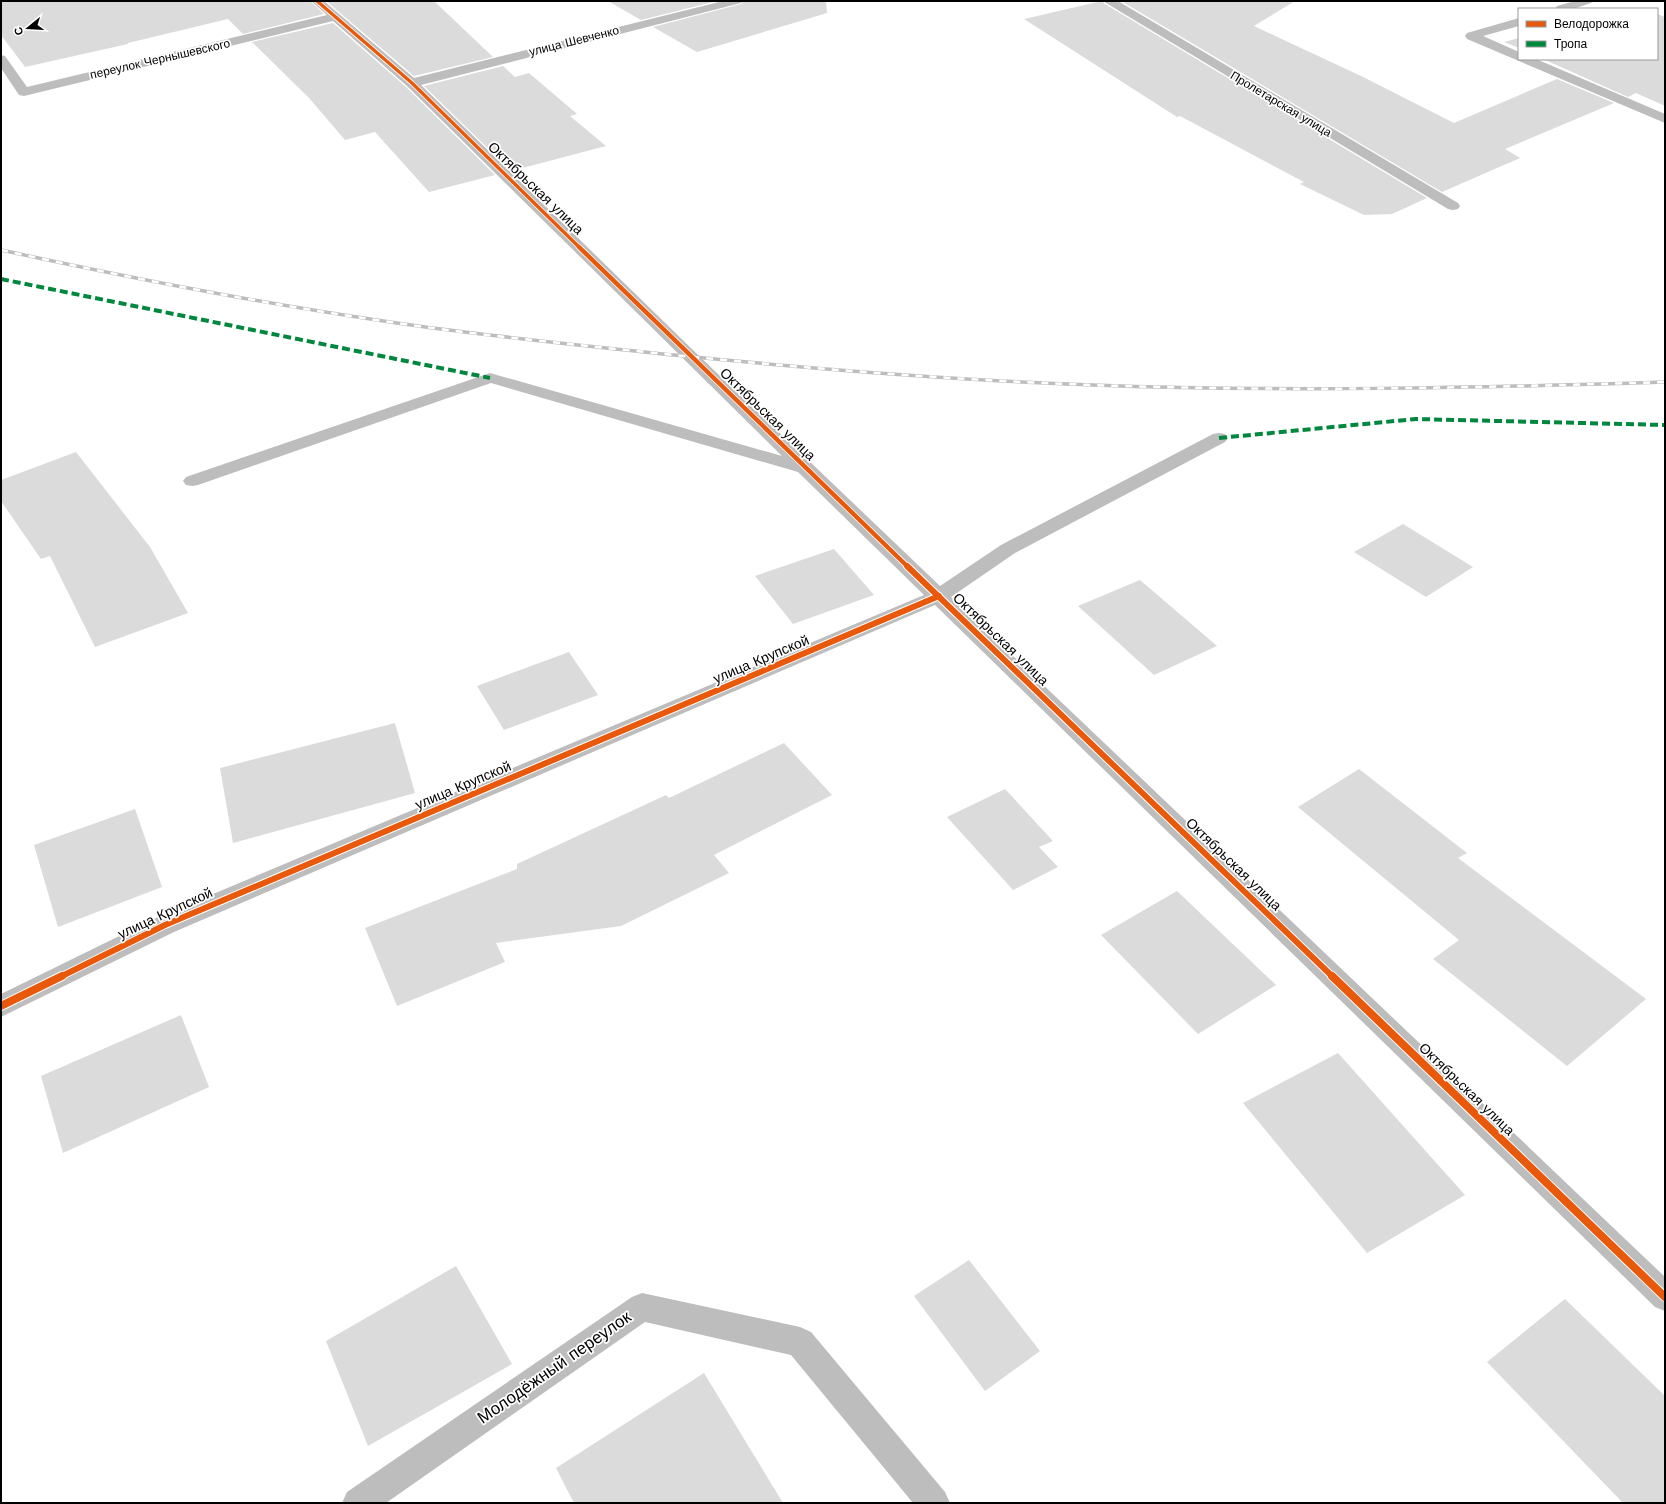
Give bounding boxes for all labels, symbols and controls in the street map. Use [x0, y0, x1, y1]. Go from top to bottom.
north arrow [8, 8, 48, 48]
legend [1518, 8, 1658, 60]
text: Велодорожка [1554, 17, 1629, 31]
street label: улица Шевченко [528, 23, 621, 59]
text: С [12, 25, 26, 37]
street label: переулок Чернышевского [89, 36, 232, 82]
text: Тропа [1554, 37, 1588, 51]
street label: Пролетарская улица [1228, 68, 1334, 140]
street label: Октябрьская улица [485, 138, 587, 238]
street label: Октябрьская улица [717, 364, 819, 464]
street label: Октябрьская улица [950, 589, 1052, 689]
street label: улица Крупской [711, 632, 811, 686]
street label: улица Крупской [413, 758, 513, 812]
street label: Октябрьская улица [1183, 814, 1285, 914]
street label: улица Крупской [115, 884, 215, 942]
street label: Октябрьская улица [1416, 1039, 1518, 1139]
street label: Молодёжный переулок [473, 1306, 635, 1428]

